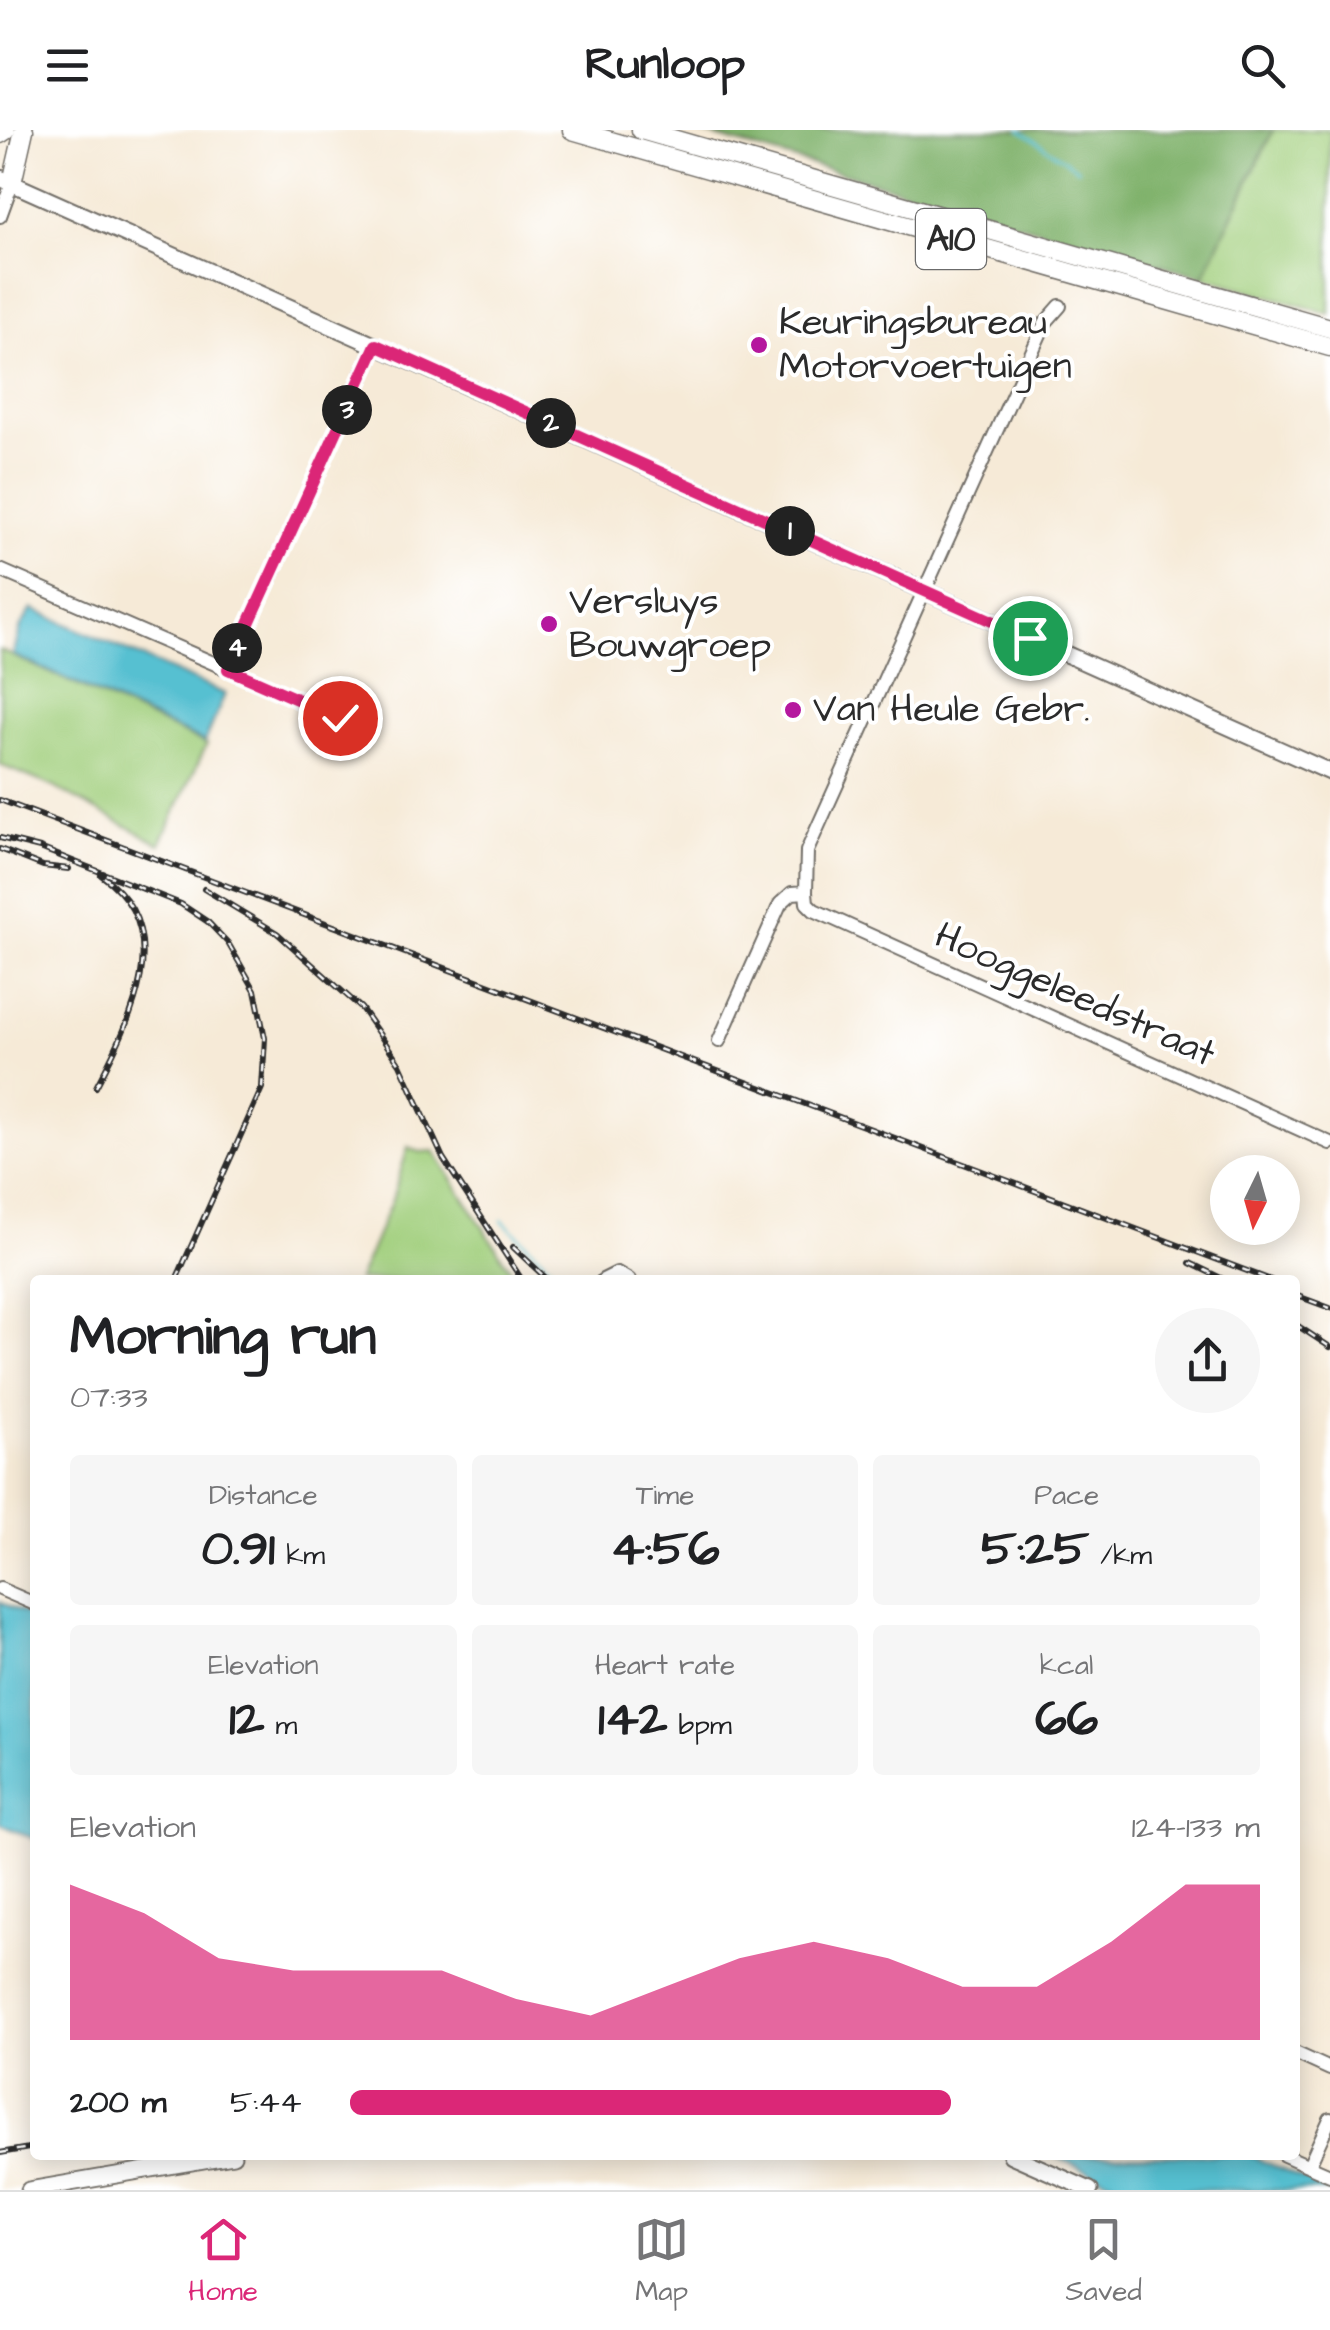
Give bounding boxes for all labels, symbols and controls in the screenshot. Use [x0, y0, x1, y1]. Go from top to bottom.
text: Runloop [585, 34, 745, 96]
icon: menu [40, 38, 95, 93]
icon: search [1235, 38, 1290, 93]
road number: A10 [916, 209, 986, 269]
place label: Keuringsbureau Motorvoertuigen [779, 297, 1072, 393]
marker: Keuringsbureau Motorvoertuigen [748, 334, 770, 356]
pin: 3 [322, 385, 372, 435]
text: 3 [340, 390, 354, 429]
pin: 2 [526, 398, 576, 448]
text: 2 [543, 403, 559, 442]
pin: 1 [765, 506, 815, 556]
text: 1 [788, 511, 792, 550]
place label: Versluys Bouwgroep [569, 576, 771, 672]
pin [988, 596, 1073, 681]
icon: arrive [1003, 611, 1058, 666]
marker: Versluys Bouwgroep [538, 613, 560, 635]
pin: 4 [212, 623, 262, 673]
text: 4 [227, 628, 247, 667]
pin [298, 676, 383, 761]
place label: Van Heule Gebr. [813, 684, 1090, 736]
icon: check [313, 691, 368, 746]
marker: Van Heule Gebr. [782, 699, 804, 721]
street label: Hooggeleedstraat [927, 910, 1223, 1080]
north arrow [1210, 1155, 1300, 1245]
map controls [1210, 1155, 1300, 1245]
text: Morning run [70, 1299, 376, 1375]
button: share [1155, 1308, 1260, 1413]
text: 07:33 [70, 1375, 148, 1420]
text: Distance [209, 1476, 318, 1515]
text: Time [636, 1476, 694, 1515]
text: Pace [1034, 1476, 1099, 1515]
text: 0.91 [202, 1515, 275, 1584]
text: 4:56 [610, 1515, 720, 1584]
text: 5:25 [981, 1515, 1089, 1584]
text: km [275, 1536, 325, 1575]
text: /km [1089, 1536, 1152, 1575]
text: Elevation [208, 1646, 318, 1685]
text: Heart rate [595, 1646, 735, 1685]
text: kcal [1040, 1646, 1093, 1685]
text: 12 [229, 1685, 264, 1754]
text: 142 [598, 1685, 667, 1754]
text: 66 [1035, 1685, 1098, 1754]
text: m [264, 1706, 297, 1745]
text: bpm [667, 1706, 732, 1745]
text: Elevation [70, 1805, 196, 1850]
text: 124–133 m [1132, 1805, 1260, 1850]
text: 200 m [70, 2080, 166, 2125]
text: 5:44 [230, 2080, 302, 2125]
tab: Home [188, 2212, 258, 2311]
tab: Map [634, 2212, 689, 2311]
tab: Saved [1066, 2212, 1142, 2311]

